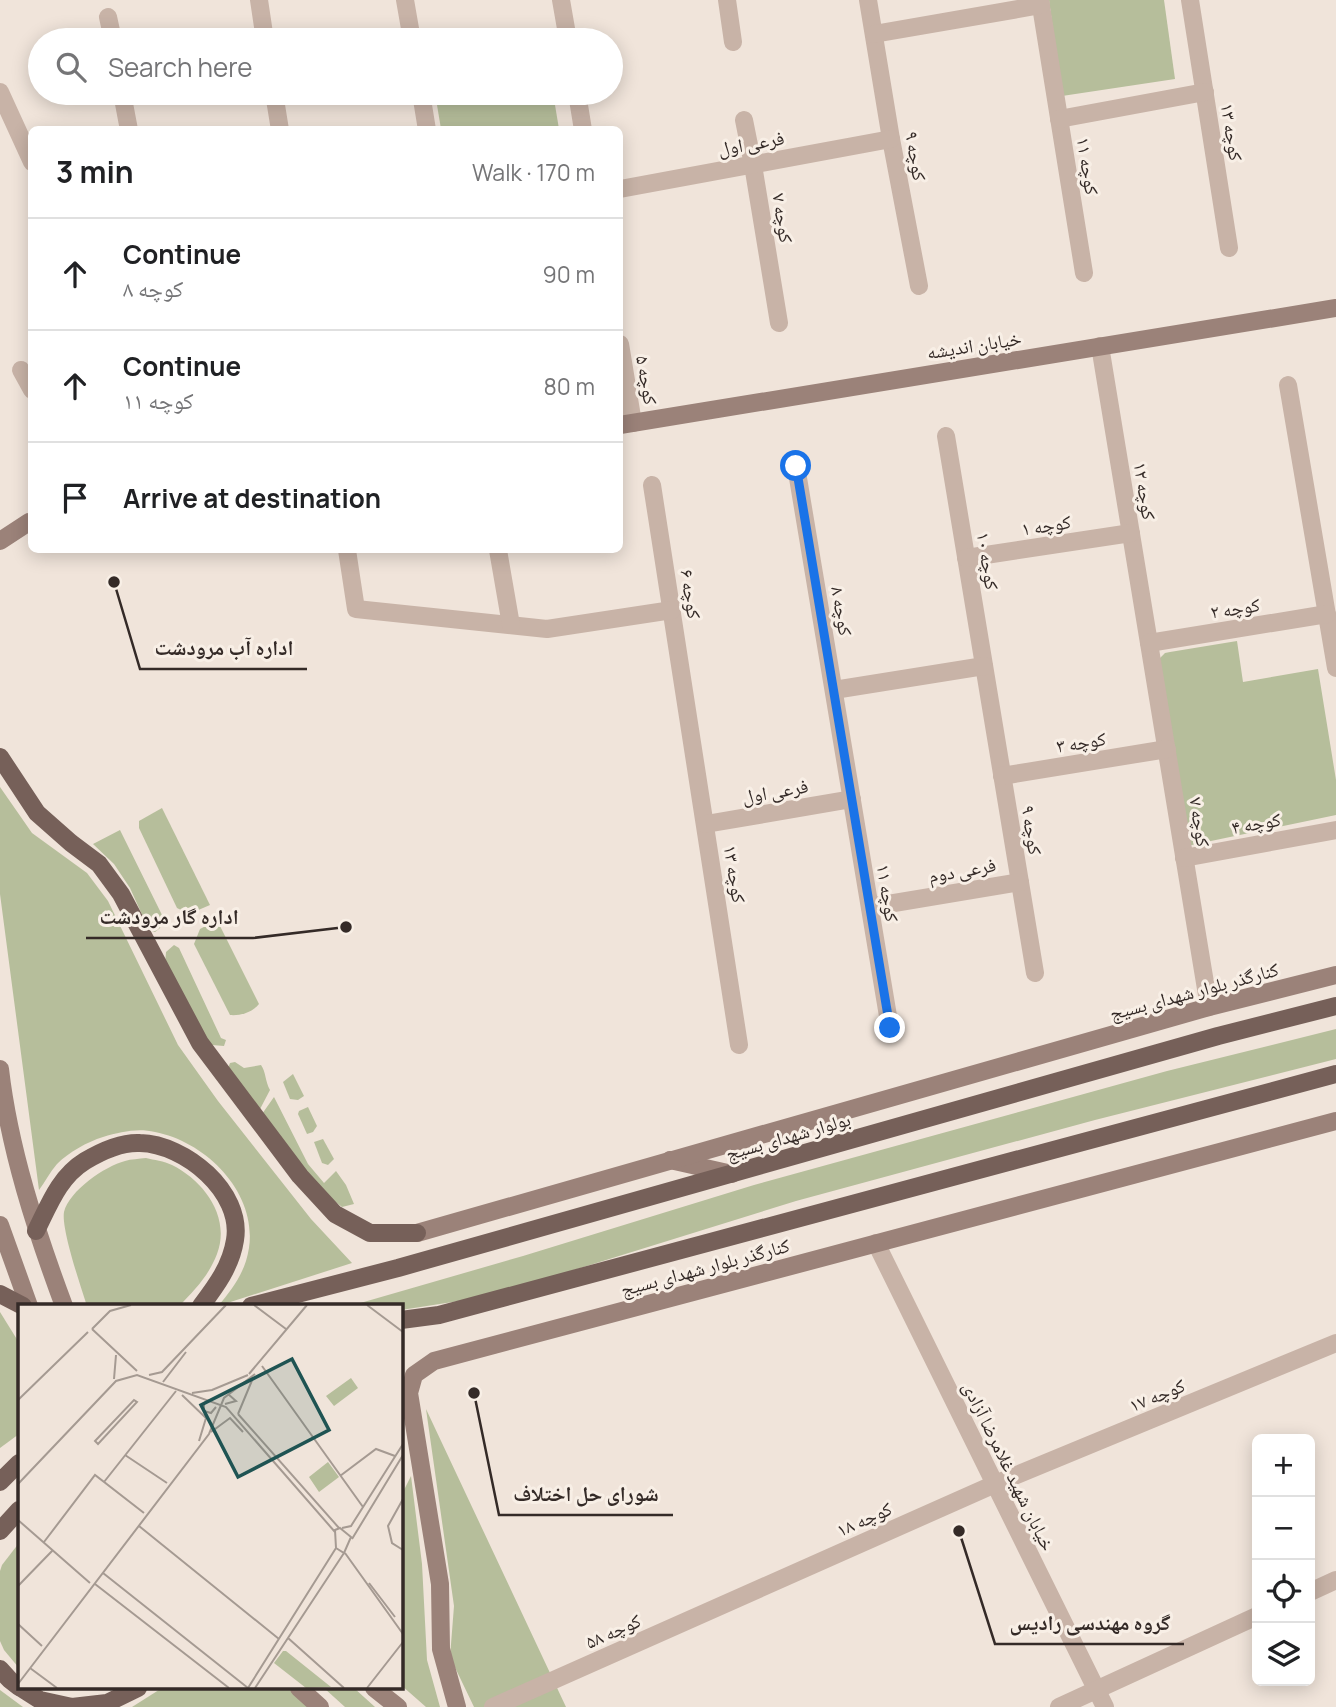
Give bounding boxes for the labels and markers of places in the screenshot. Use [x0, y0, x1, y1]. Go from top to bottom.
callout: اداره آب مرودشت [140, 627, 307, 669]
callout: اداره گار مرودشت [86, 896, 253, 938]
callout: شورای حل اختلاف [499, 1473, 673, 1515]
callout: گروه مهندسی رادیس [995, 1602, 1184, 1644]

